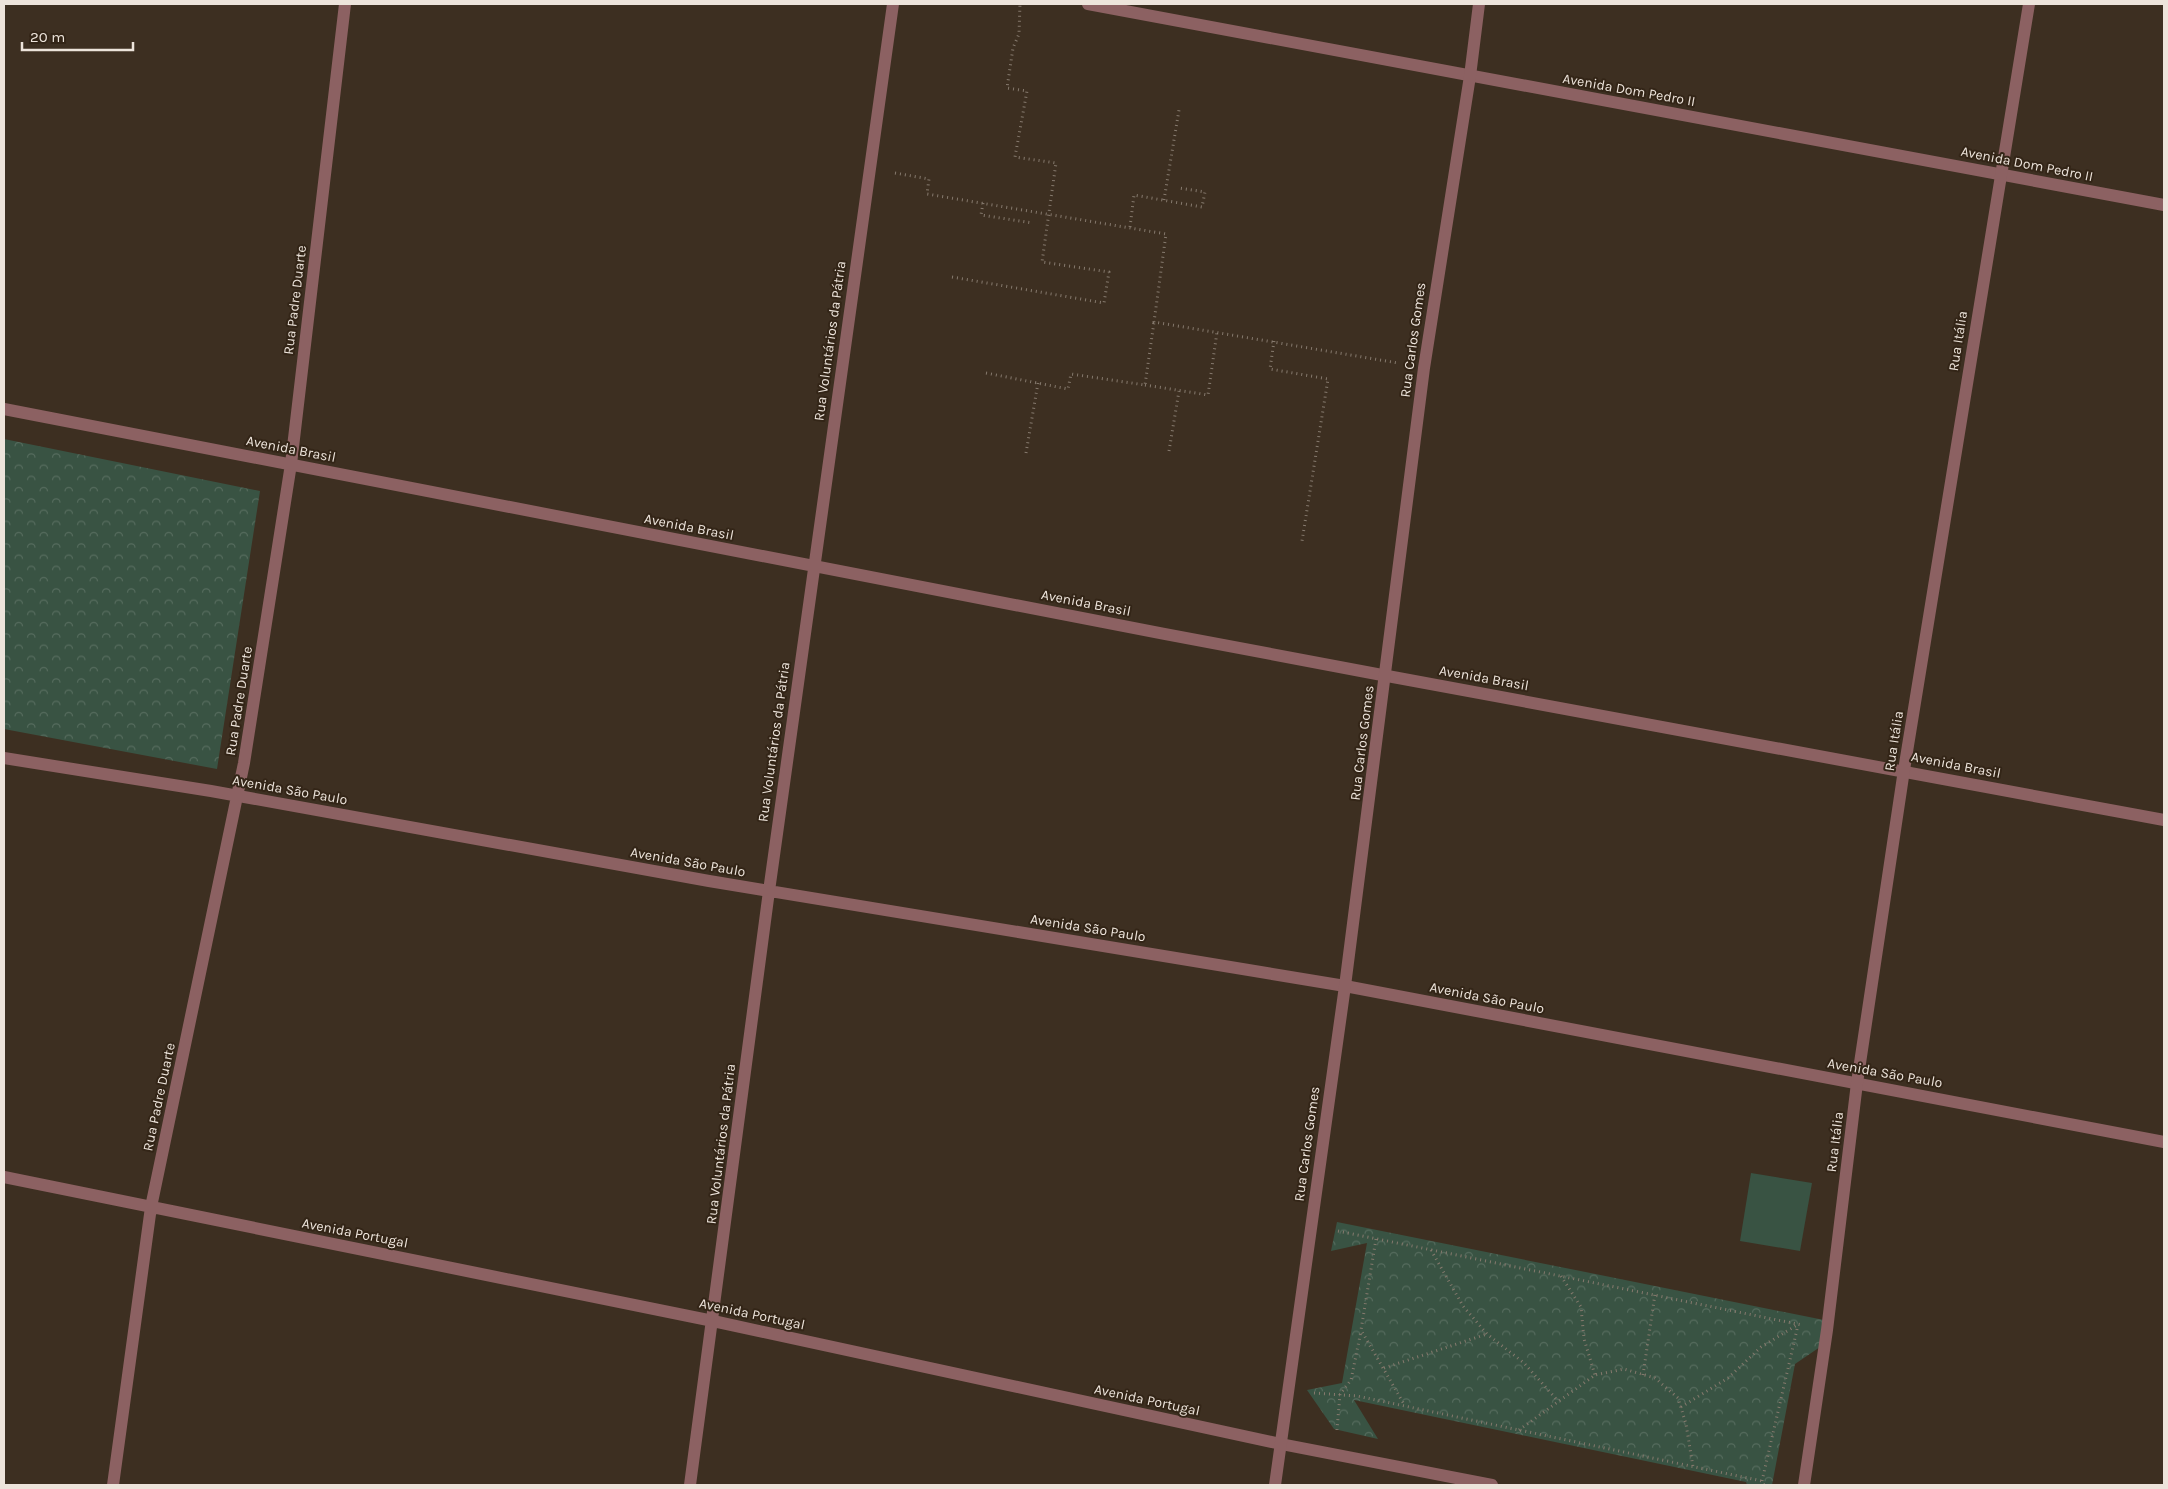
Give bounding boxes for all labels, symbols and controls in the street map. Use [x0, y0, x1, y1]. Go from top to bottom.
scale bar [22, 20, 134, 52]
text: 20 m [30, 28, 65, 46]
street label: Avenida Dom Pedro II [1561, 70, 1697, 110]
street label: Avenida Dom Pedro II [1959, 143, 2095, 185]
street label: Rua Padre Duarte [280, 244, 310, 356]
street label: Rua Voluntários da Pátria [810, 260, 850, 422]
street label: Rua Carlos Gomes [1397, 281, 1429, 399]
street label: Rua Itália [1945, 310, 1971, 372]
street label: Avenida Brasil [245, 432, 337, 466]
street label: Avenida Brasil [643, 510, 735, 544]
street label: Avenida Brasil [1040, 586, 1132, 620]
street label: Rua Padre Duarte [222, 645, 256, 757]
street label: Rua Voluntários da Pátria [754, 661, 794, 823]
street label: Avenida Brasil [1438, 662, 1530, 694]
street label: Rua Carlos Gomes [1346, 684, 1378, 802]
street label: Rua Itália [1881, 710, 1907, 772]
street label: Avenida Brasil [1910, 748, 2002, 782]
street label: Avenida São Paulo [231, 772, 349, 808]
street label: Avenida São Paulo [629, 844, 747, 880]
street label: Avenida São Paulo [1029, 910, 1147, 946]
street label: Avenida São Paulo [1428, 979, 1546, 1017]
street label: Rua Padre Duarte [139, 1041, 179, 1153]
street label: Avenida São Paulo [1826, 1055, 1944, 1091]
street label: Rua Voluntários da Pátria [703, 1063, 739, 1225]
street label: Rua Carlos Gomes [1291, 1085, 1323, 1203]
street label: Rua Itália [1823, 1111, 1847, 1173]
street label: Avenida Portugal [301, 1214, 409, 1252]
street label: Avenida Portugal [698, 1294, 806, 1334]
street label: Avenida Portugal [1093, 1380, 1201, 1420]

